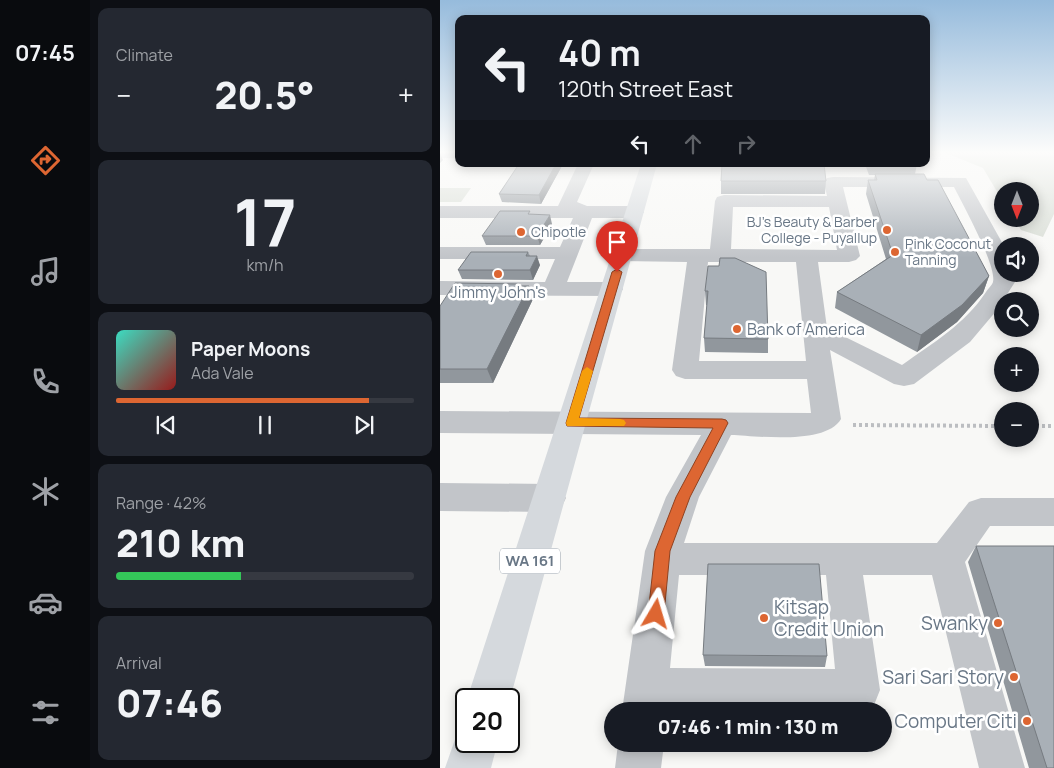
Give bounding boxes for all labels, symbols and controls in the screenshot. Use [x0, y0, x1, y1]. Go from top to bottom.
text: 40 m [558, 29, 641, 77]
icon: left [475, 35, 540, 100]
text: 07:45 [15, 38, 75, 68]
text: Climate [116, 44, 173, 66]
text: 20.5° [214, 68, 315, 120]
text: 120th Street East [558, 74, 733, 104]
text: − [116, 76, 131, 114]
text: + [398, 76, 414, 114]
icon: left [626, 130, 654, 158]
icon: ahead [679, 130, 707, 158]
icon: right [732, 130, 760, 158]
icon: directions [28, 143, 63, 178]
text: 17 [233, 177, 297, 266]
north arrow [994, 182, 1039, 228]
map controls [994, 182, 1039, 447]
place label: BJ's Beauty & Barber College - Puyallup [747, 212, 877, 247]
pin [596, 221, 638, 272]
place label: Chipotle [531, 222, 586, 241]
marker: BJ's Beauty & Barber College - Puyallup [881, 224, 893, 236]
marker: Chipotle [515, 226, 527, 238]
icon: arrive [603, 228, 631, 256]
place label: Pink Coconut Tanning [905, 234, 992, 269]
button: sound [994, 237, 1039, 282]
marker: Pink Coconut Tanning [889, 246, 901, 258]
icon: music [28, 254, 63, 289]
text: km/h [246, 254, 284, 276]
marker: Jimmy John's [492, 268, 504, 280]
place label: Jimmy John's [450, 281, 546, 303]
button: search [994, 292, 1039, 337]
place label: Bank of America [747, 318, 865, 340]
marker: Bank of America [731, 323, 743, 335]
text: Paper Moons [191, 336, 310, 362]
button: + [994, 347, 1039, 392]
text: Ada Vale [191, 362, 254, 384]
icon: phone [28, 364, 63, 399]
button: − [994, 402, 1039, 447]
icon: previous [152, 411, 180, 439]
icon: pause [251, 411, 279, 439]
icon: next [350, 411, 378, 439]
icon: climate [28, 474, 63, 509]
text: Range · 42% [116, 492, 206, 514]
text: 210 km [116, 516, 245, 568]
road number: WA 161 [500, 548, 560, 574]
icon: car [28, 585, 63, 620]
position arrow [629, 587, 681, 639]
place label: Kitsap Credit Union [774, 594, 884, 642]
place label: Swanky [921, 610, 988, 636]
marker: Kitsap Credit Union [758, 612, 770, 624]
marker: Swanky [992, 617, 1004, 629]
text: Arrival [116, 652, 162, 674]
place label: Sari Sari Story [882, 664, 1004, 690]
marker: Sari Sari Story [1008, 671, 1020, 683]
text: 07:46 [116, 676, 223, 728]
speed limit sign: 20 [455, 688, 520, 753]
icon: filters [28, 695, 63, 730]
place label: Computer Citi [894, 708, 1017, 734]
text: 07:46 · 1 min · 130 m [658, 714, 838, 740]
marker: Computer Citi [1021, 715, 1033, 727]

